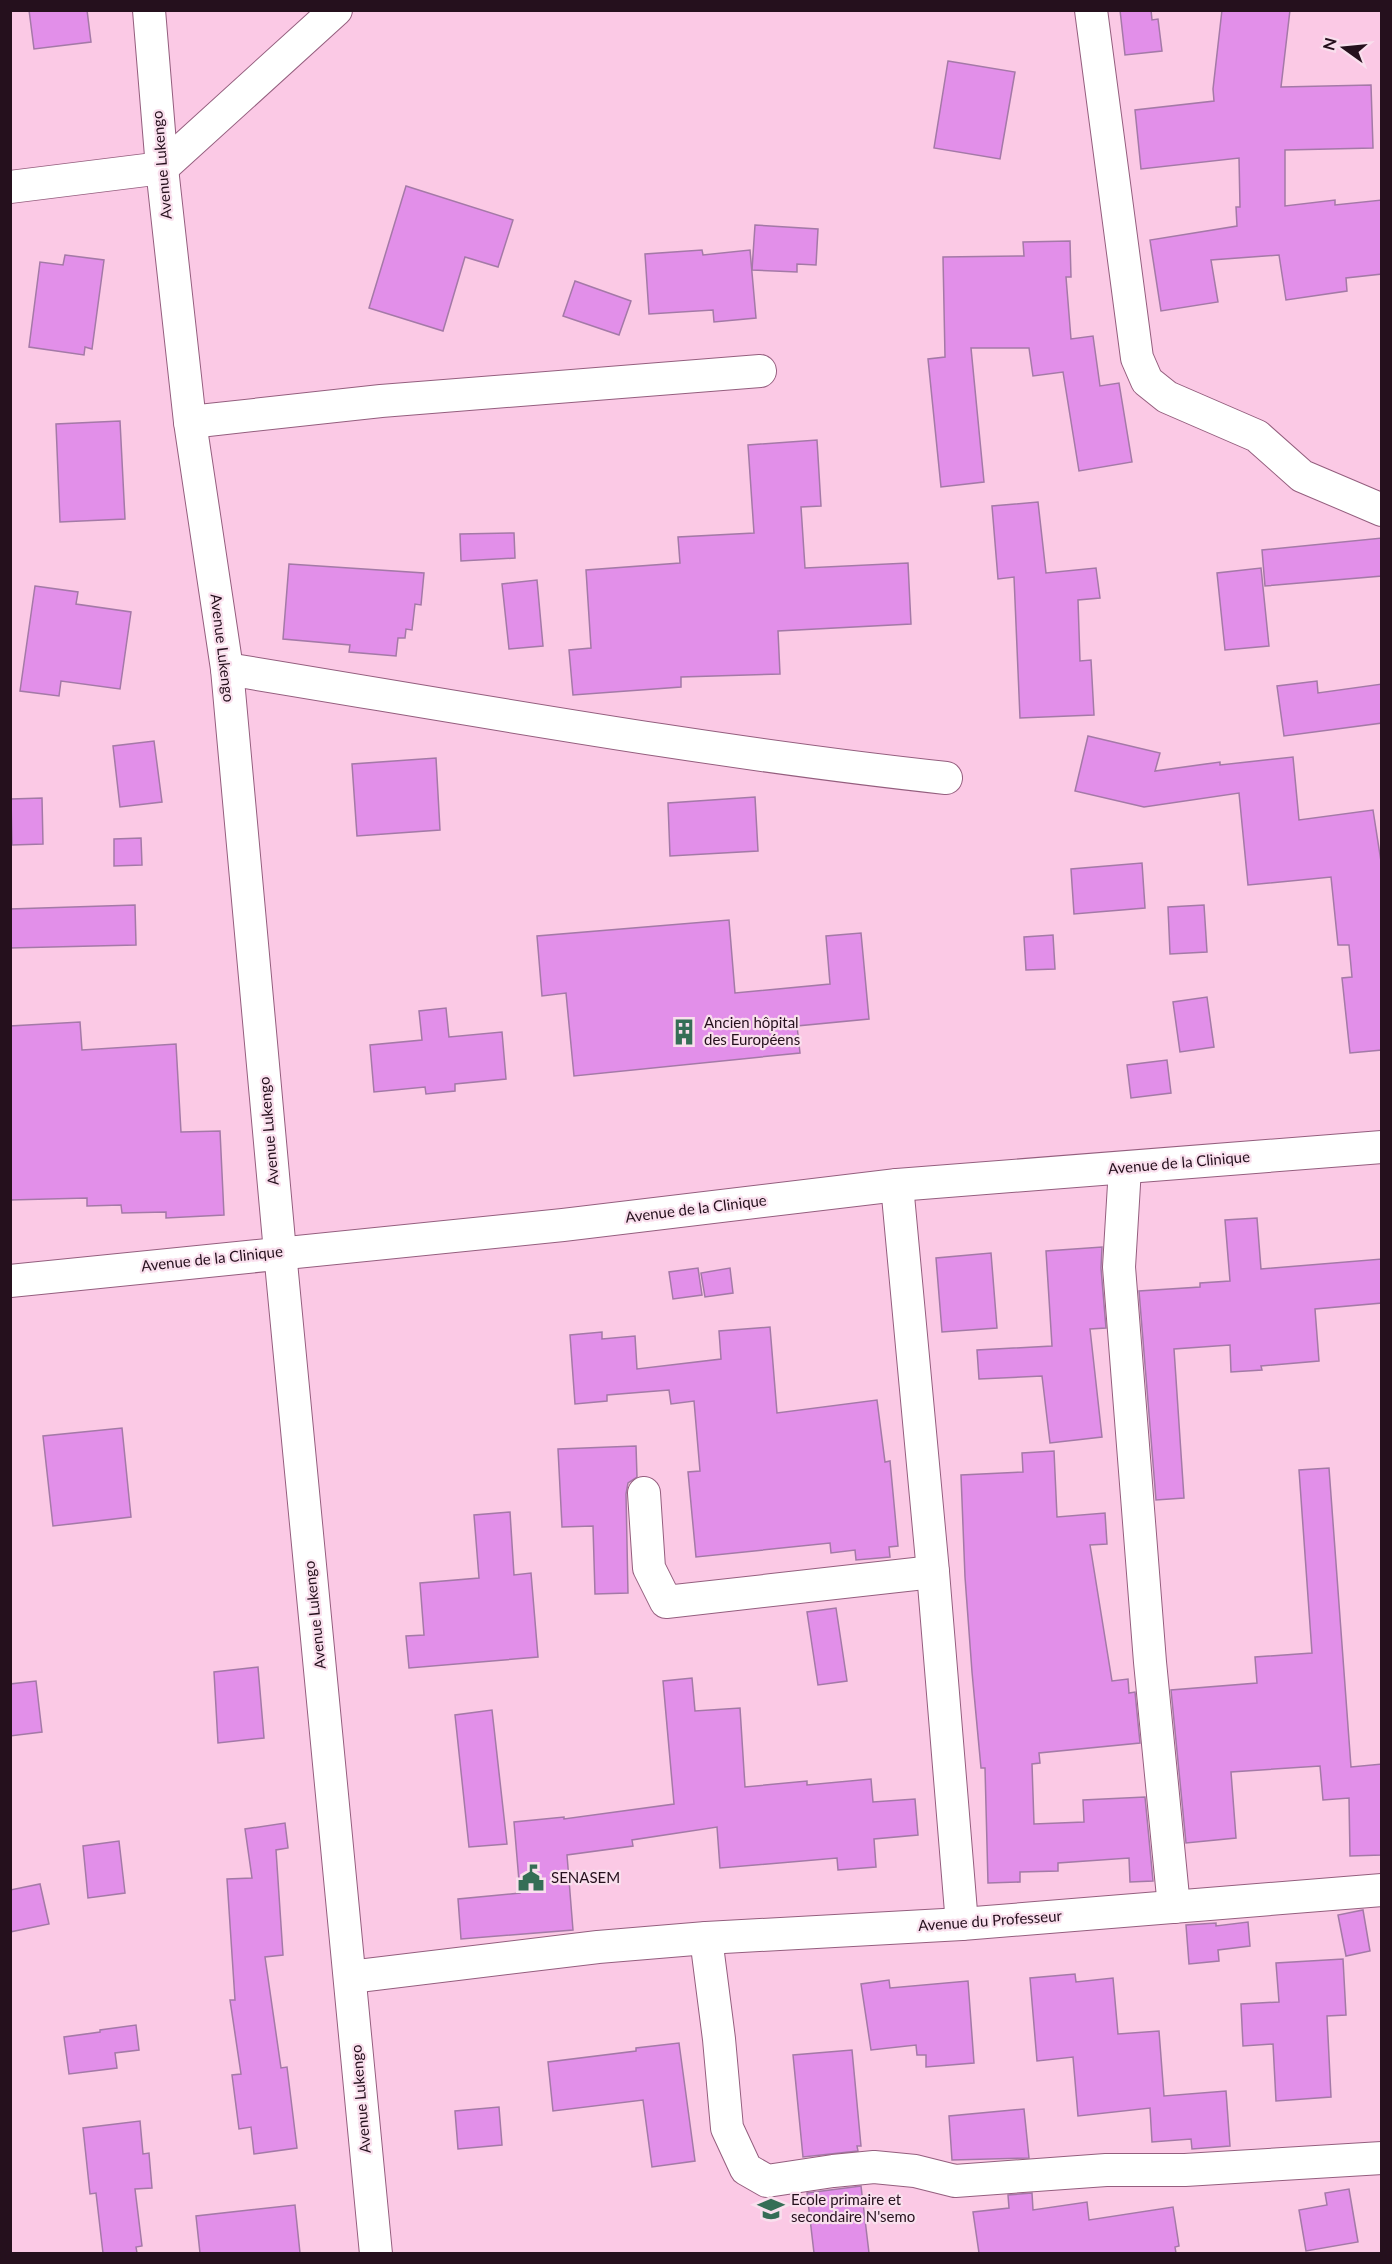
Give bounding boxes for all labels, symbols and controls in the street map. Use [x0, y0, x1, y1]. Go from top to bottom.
north arrow [1314, 18, 1374, 78]
text: N [1318, 36, 1340, 52]
street label: Avenue Lukengo [147, 110, 175, 220]
street label: Avenue Lukengo [207, 593, 239, 703]
place label: Ancien hôpital des Européens [704, 1013, 800, 1048]
building icon: Ancien hôpital des Européens [669, 1017, 699, 1047]
street label: Avenue Lukengo [254, 1076, 282, 1186]
street label: Avenue de la Clinique [1107, 1147, 1251, 1177]
street label: Avenue de la Clinique [624, 1190, 768, 1226]
street label: Avenue de la Clinique [140, 1242, 284, 1274]
street label: Avenue Lukengo [299, 1560, 329, 1670]
public building icon: SENASEM [516, 1863, 546, 1893]
place label: SENASEM [551, 1868, 620, 1886]
street label: Avenue du Professeur [917, 1906, 1063, 1934]
street label: Avenue Lukengo [346, 2044, 374, 2154]
place label: Ecole primaire et secondaire N'semo [791, 2190, 915, 2225]
school or university icon: Ecole primaire et secondaire N'semo [756, 2194, 786, 2224]

